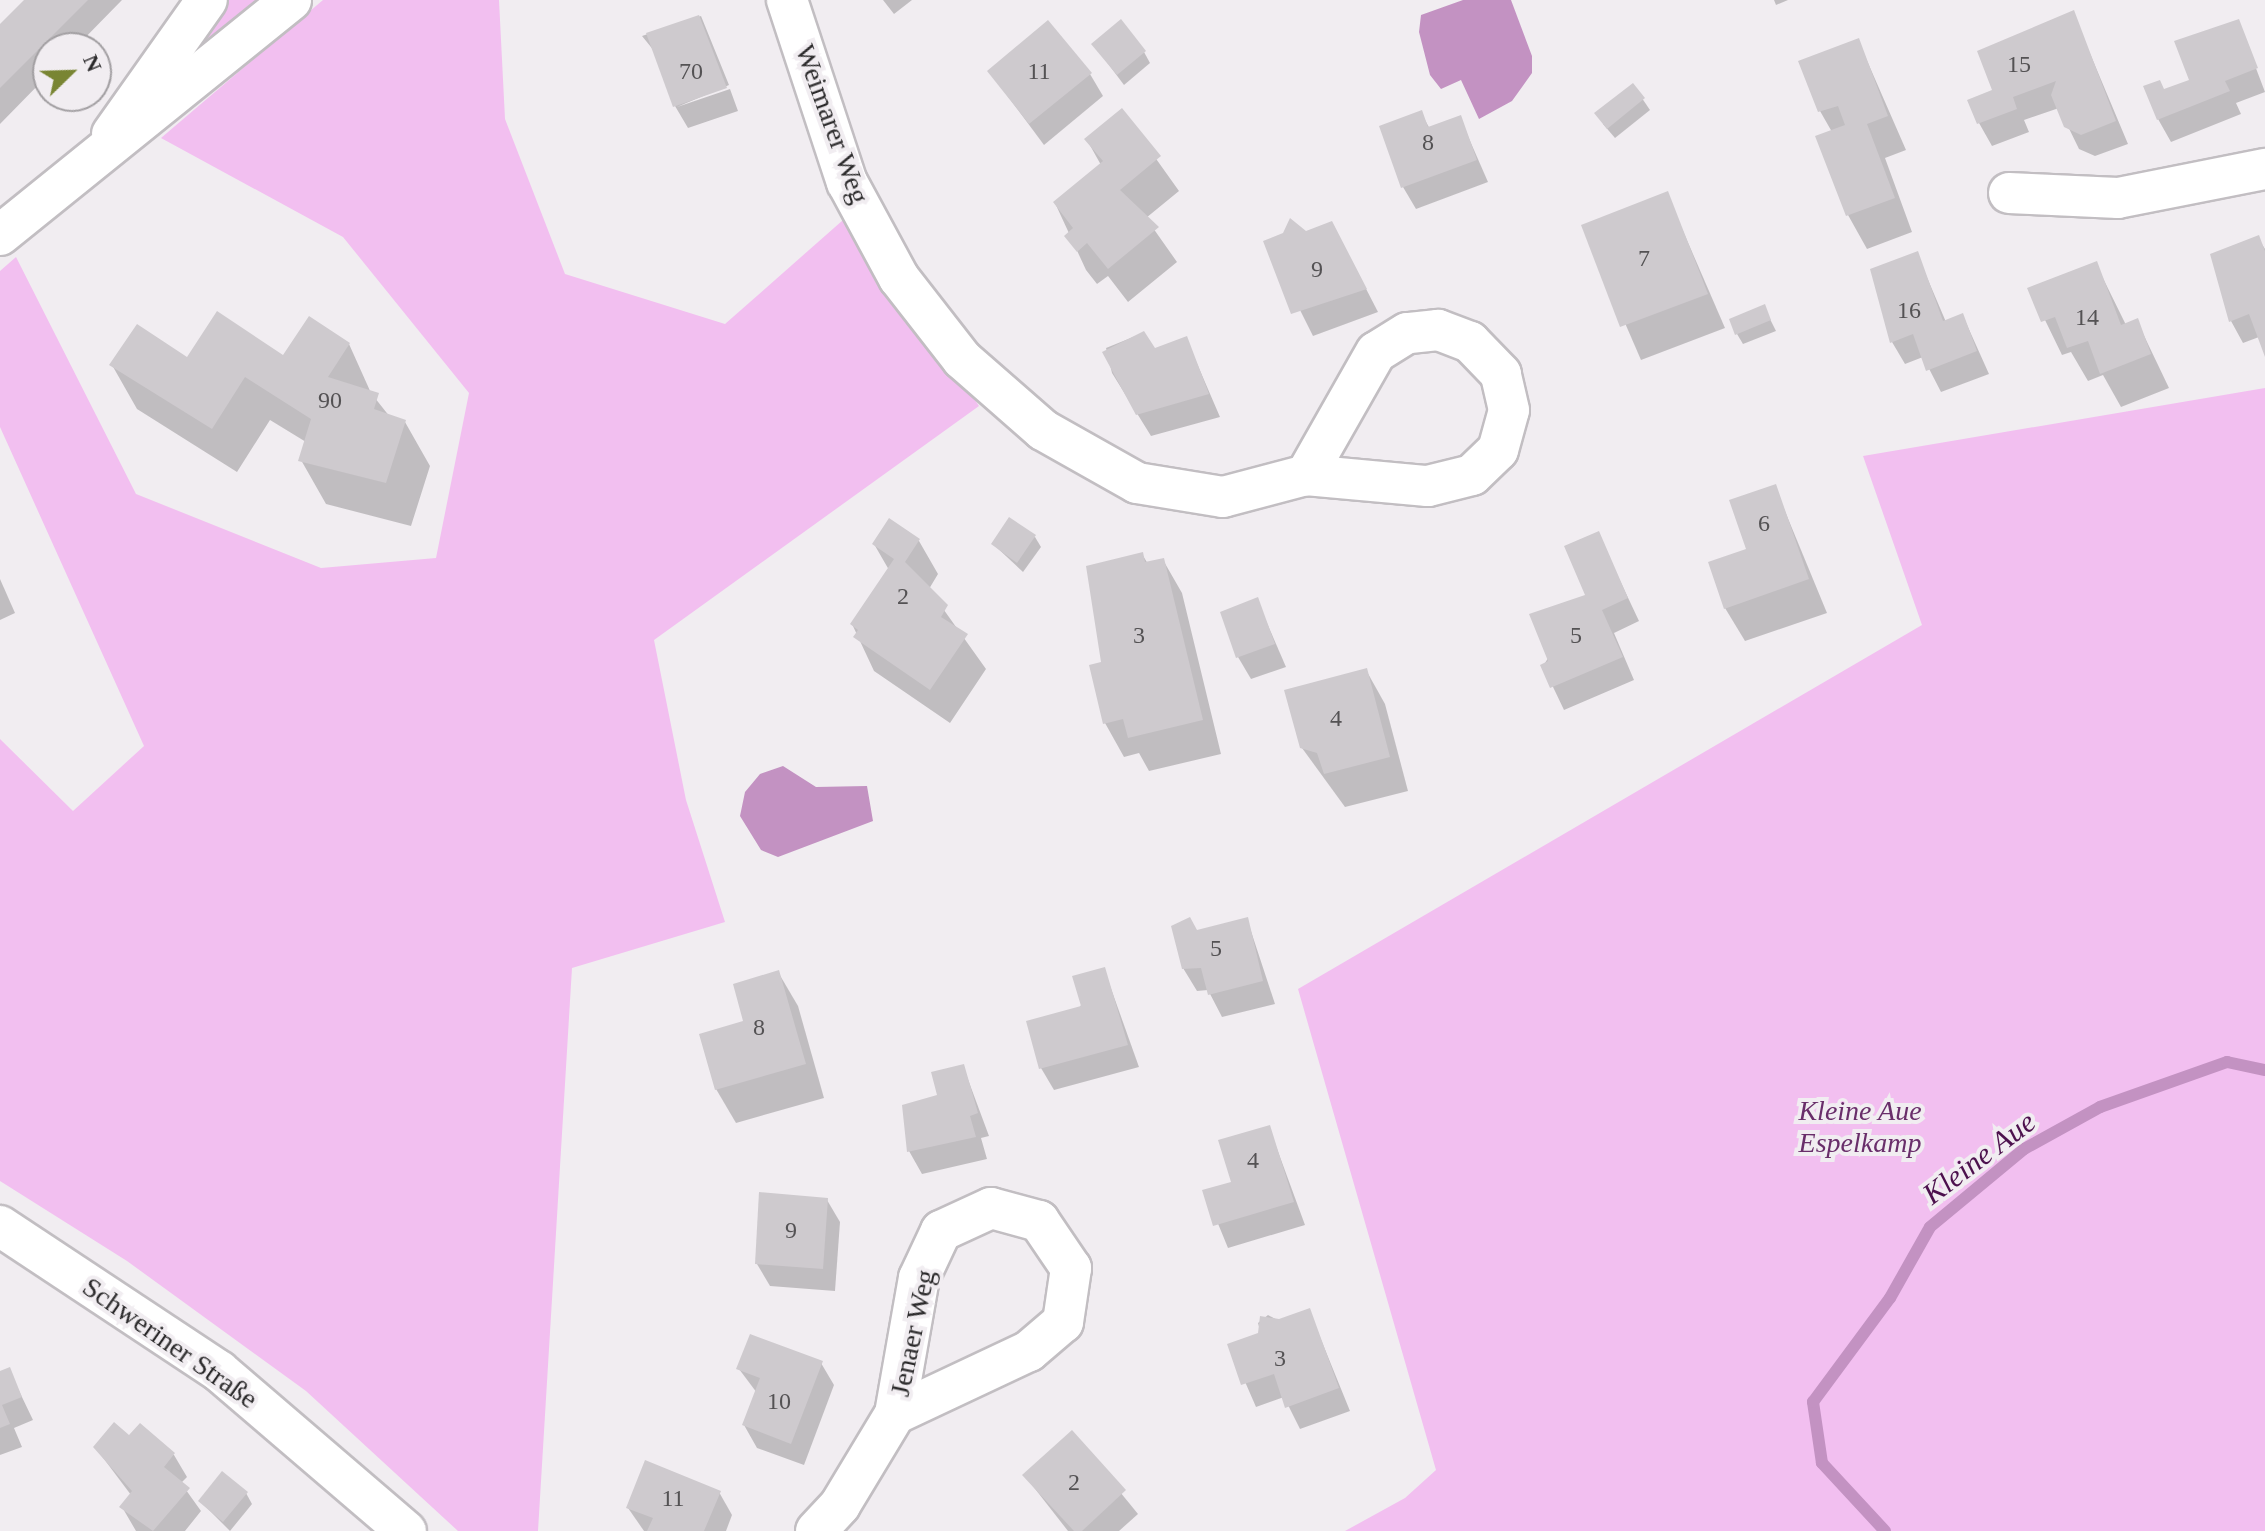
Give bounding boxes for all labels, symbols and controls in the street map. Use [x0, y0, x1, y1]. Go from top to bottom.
north arrow [32, 32, 112, 112]
street label: Weimarer Weg [788, 40, 876, 208]
text: N [78, 51, 107, 75]
house number: 15 [2007, 51, 2031, 79]
house number: 70 [679, 58, 703, 86]
house number: 11 [1027, 58, 1051, 86]
house number: 8 [1422, 129, 1434, 157]
house number: 7 [1638, 245, 1650, 273]
house number: 9 [1311, 256, 1323, 284]
house number: 16 [1897, 297, 1921, 325]
house number: 14 [2075, 304, 2099, 332]
house number: 90 [318, 387, 342, 415]
house number: 6 [1758, 510, 1770, 538]
house number: 2 [897, 583, 909, 611]
house number: 3 [1133, 622, 1145, 650]
house number: 5 [1570, 622, 1582, 650]
house number: 4 [1330, 705, 1342, 733]
house number: 5 [1210, 935, 1222, 963]
house number: 8 [753, 1014, 765, 1042]
park label: Kleine Aue Espelkamp [1798, 1094, 1922, 1160]
water label: Kleine Aue [1915, 1104, 2043, 1212]
house number: 4 [1247, 1147, 1259, 1175]
house number: 9 [785, 1217, 797, 1245]
street label: Jenaer Weg [883, 1266, 943, 1400]
street label: Schweriner Straße [76, 1270, 264, 1416]
house number: 3 [1274, 1345, 1286, 1373]
house number: 10 [767, 1388, 791, 1416]
house number: 2 [1068, 1469, 1080, 1497]
house number: 11 [661, 1485, 685, 1513]

